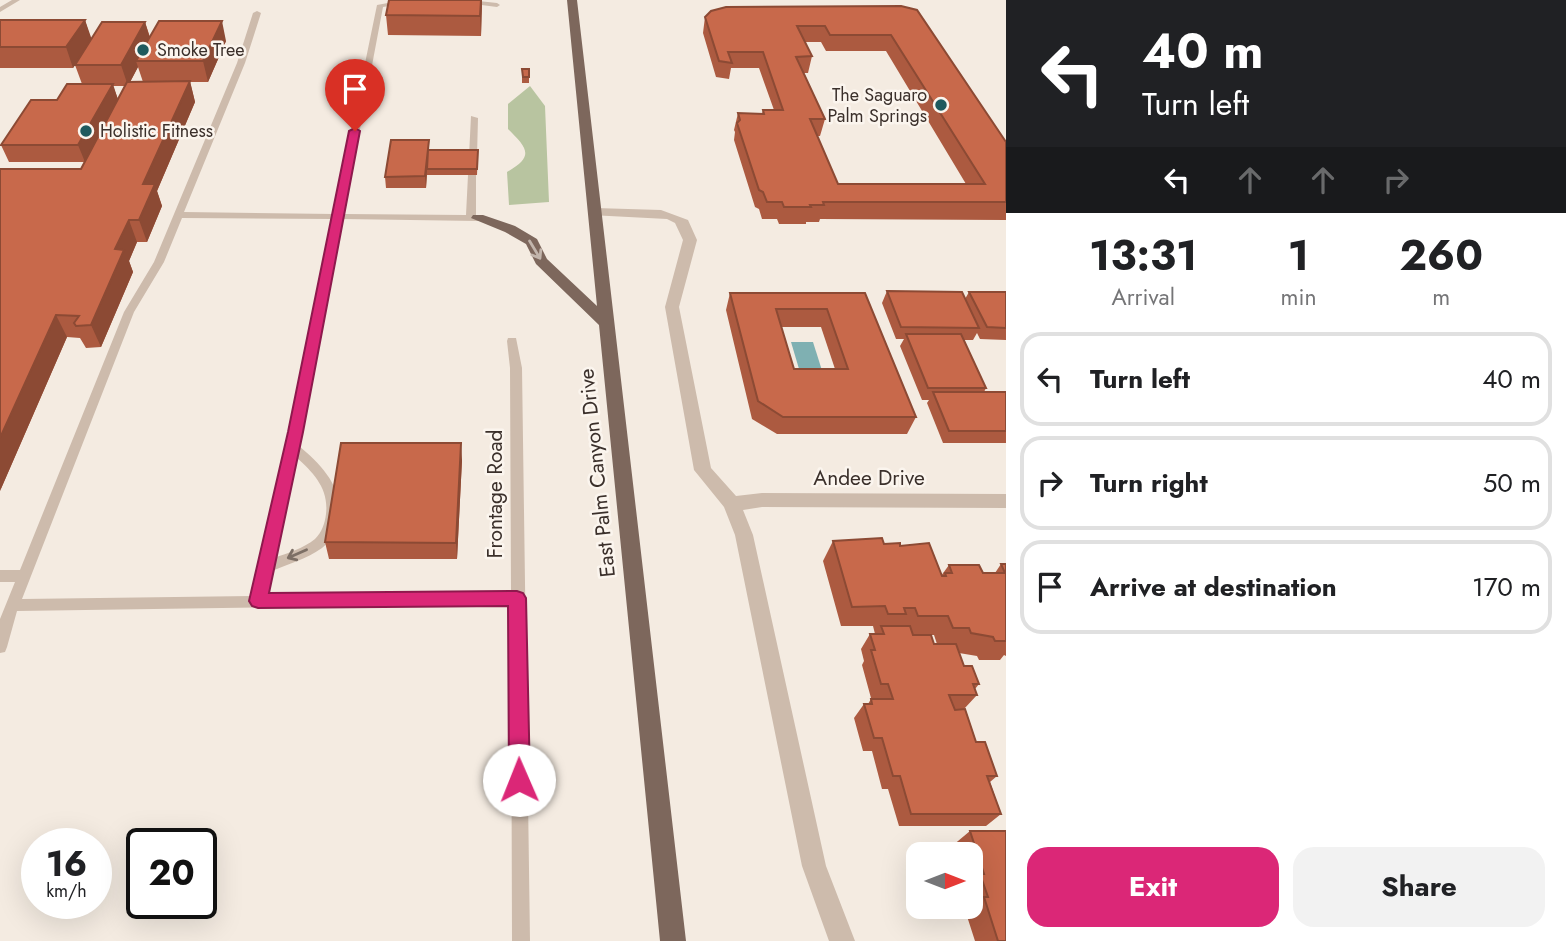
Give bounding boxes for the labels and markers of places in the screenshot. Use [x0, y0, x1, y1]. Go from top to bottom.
place label: Smoke Tree [157, 37, 244, 63]
marker: Smoke Tree [135, 42, 151, 58]
pin [325, 59, 385, 131]
place label: The Saguaro Palm Springs [827, 82, 927, 129]
marker: The Saguaro Palm Springs [933, 97, 949, 113]
place label: Holistic Fitness [100, 118, 213, 144]
marker: Holistic Fitness [78, 123, 94, 139]

